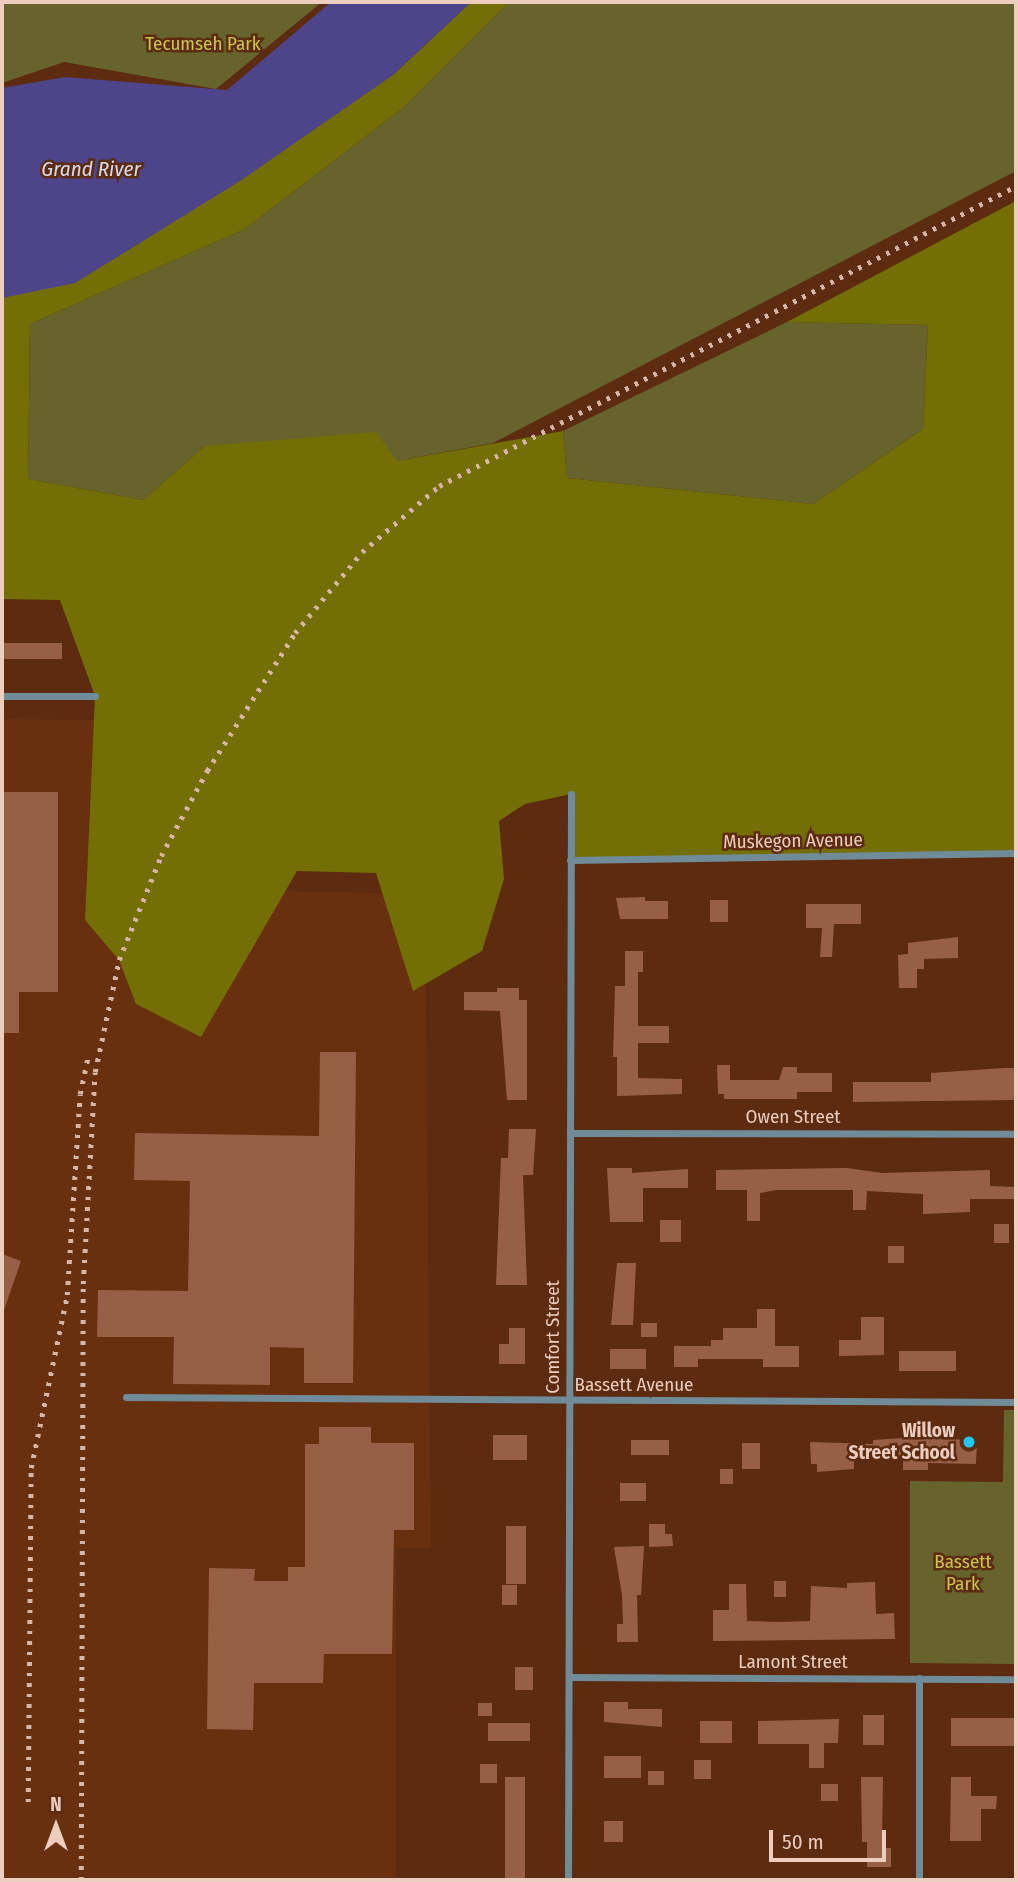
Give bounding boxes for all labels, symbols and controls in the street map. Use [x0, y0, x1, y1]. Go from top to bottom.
park label: Tecumseh Park [145, 33, 261, 55]
water label: Grand River [41, 156, 141, 182]
street label: Muskegon Avenue [723, 828, 863, 854]
street label: Owen Street [746, 1106, 840, 1128]
street label: Comfort Street [542, 1280, 564, 1394]
street label: Bassett Avenue [575, 1374, 693, 1396]
place label: Willow Street School [849, 1420, 955, 1464]
marker: Willow Street School [961, 1434, 977, 1450]
park label: Bassett Park [934, 1551, 992, 1595]
street label: Lamont Street [738, 1651, 848, 1673]
north arrow [21, 1791, 91, 1861]
text: N [50, 1793, 62, 1816]
scale bar [773, 1815, 890, 1859]
text: 50 m [782, 1829, 824, 1855]

